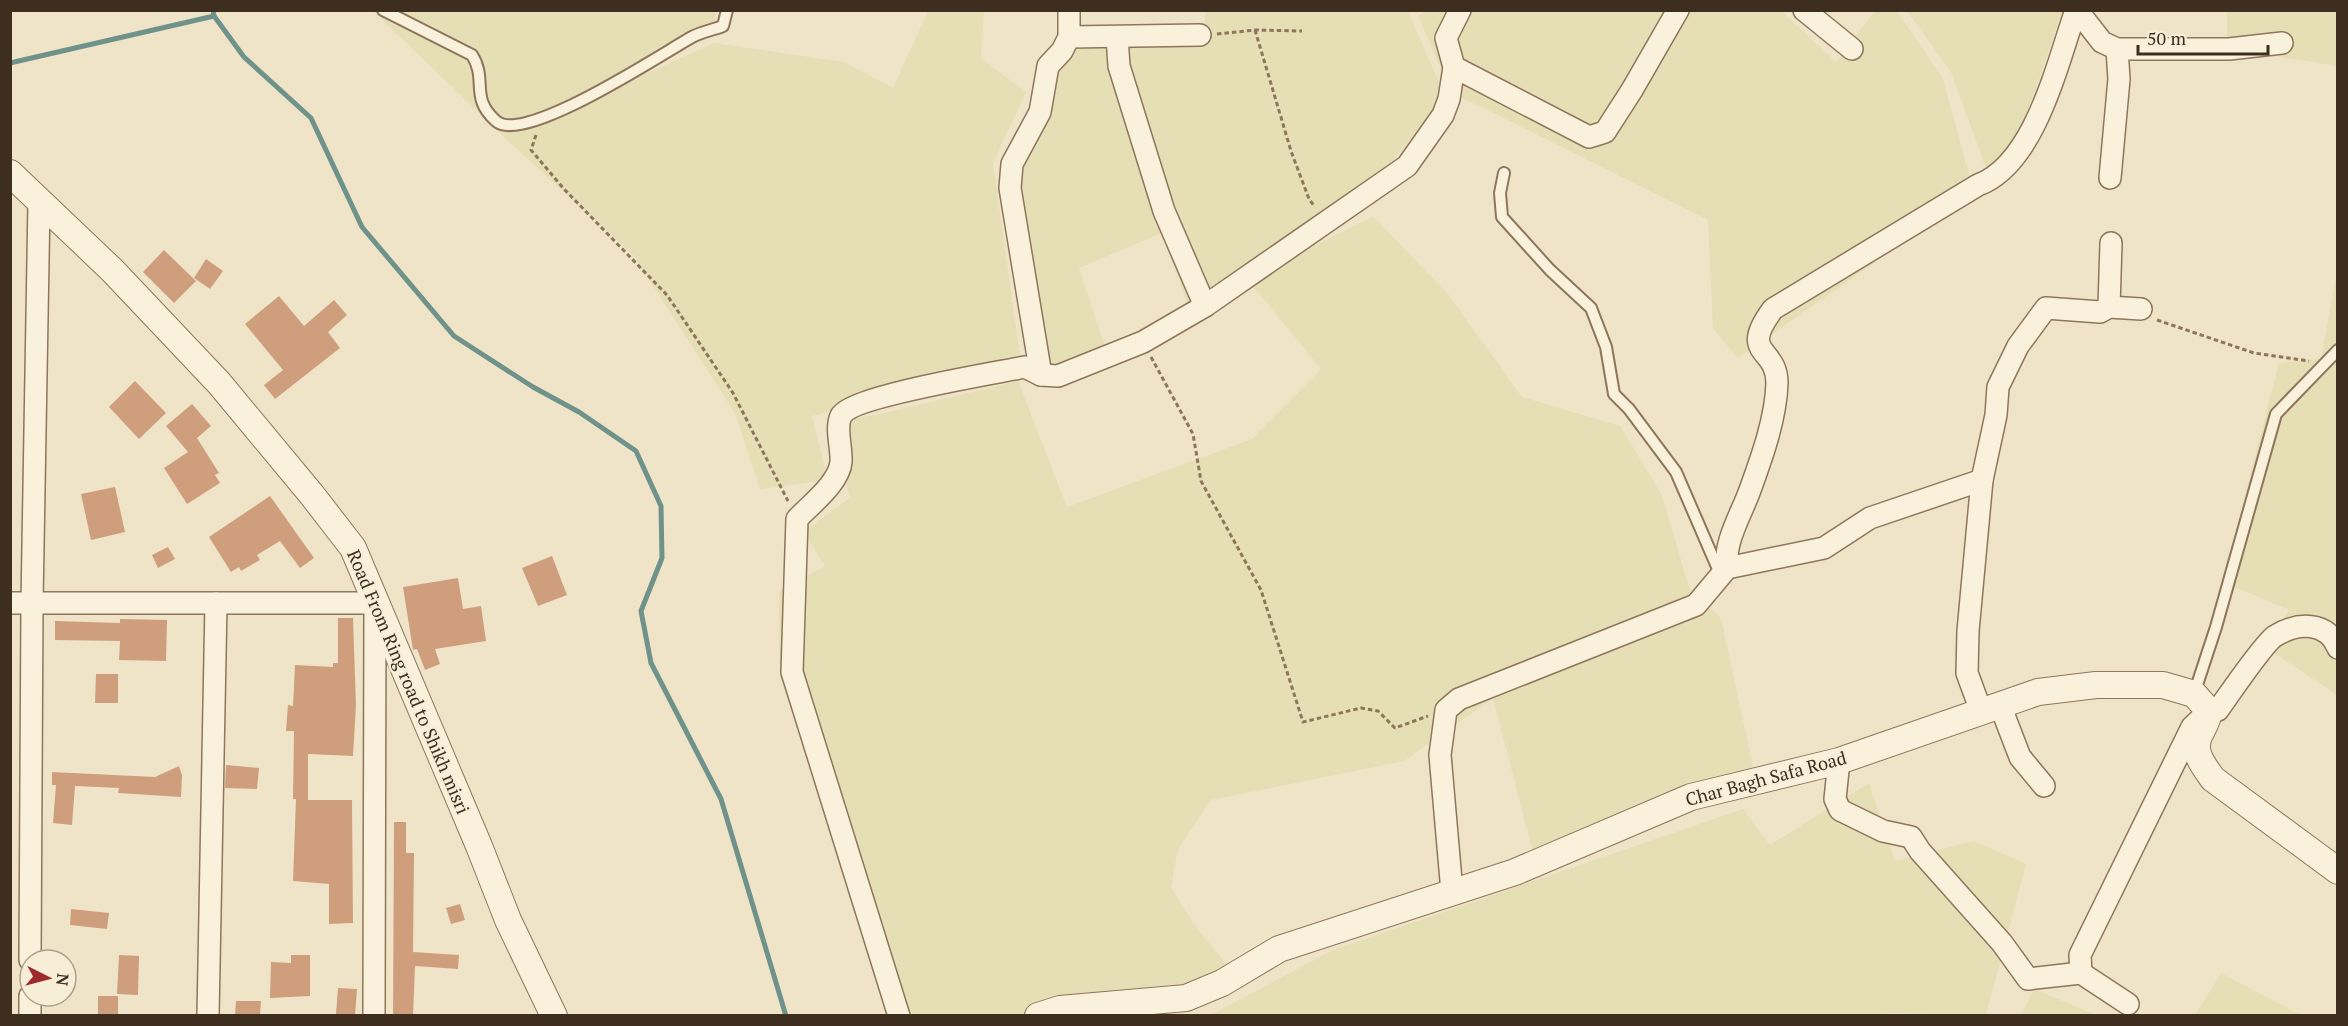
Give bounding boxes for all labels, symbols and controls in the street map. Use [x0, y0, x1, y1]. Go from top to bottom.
scale bar [2138, 18, 2268, 56]
text: 50 m [2147, 26, 2187, 50]
street label: Road From Ring road to Shikh misri [342, 546, 476, 817]
street label: Char Bagh Safa Road [1683, 745, 1849, 811]
north arrow [18, 948, 78, 1008]
text: N [51, 972, 74, 987]

